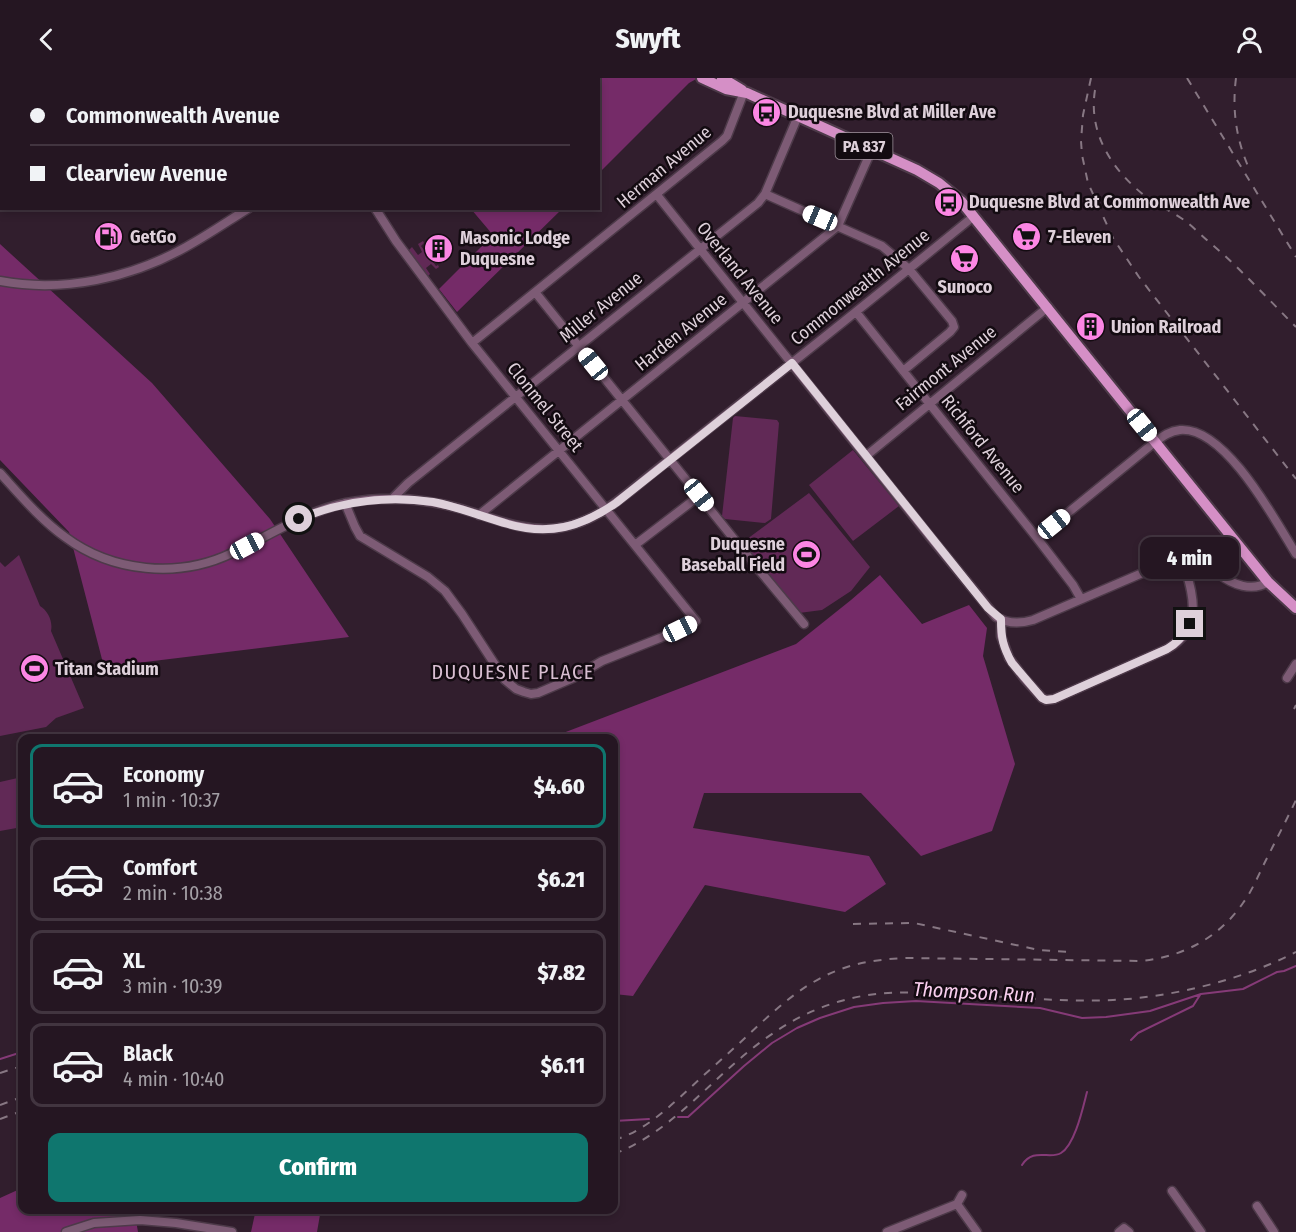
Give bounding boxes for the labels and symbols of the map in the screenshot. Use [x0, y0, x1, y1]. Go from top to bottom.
bus stop icon: Duquesne Blvd at Miller Ave [751, 96, 783, 128]
place label: Duquesne Blvd at Miller Ave [788, 101, 996, 123]
street label: Herman Avenue [612, 121, 716, 213]
road number: PA 837 [836, 133, 892, 159]
bus stop icon: Duquesne Blvd at Commonwealth Ave [932, 186, 964, 218]
place label: Duquesne Blvd at Commonwealth Ave [969, 191, 1250, 213]
car [800, 203, 840, 233]
street label: Overland Avenue [692, 217, 788, 329]
fuel station icon: GetGo [93, 221, 125, 253]
supermarket icon: 7-Eleven [1011, 221, 1043, 253]
street label: Commonwealth Avenue [786, 224, 934, 350]
place label: GetGo [130, 226, 177, 248]
place label: 7-Eleven [1048, 226, 1111, 248]
place label: Masonic Lodge Duquesne [460, 227, 570, 270]
building icon: Masonic Lodge Duquesne [423, 232, 455, 264]
supermarket icon: Sunoco [949, 242, 981, 274]
street label: Miller Avenue [555, 267, 647, 347]
place label: Sunoco [938, 276, 993, 298]
street label: Harden Avenue [631, 288, 731, 376]
building icon: Union Railroad [1074, 311, 1106, 343]
place label: Union Railroad [1111, 316, 1221, 338]
street label: Fairmont Avenue [891, 321, 1001, 415]
car [575, 344, 611, 384]
street label: Clonmel Street [502, 358, 588, 456]
street label: Richford Avenue [937, 390, 1029, 498]
car [1124, 405, 1160, 445]
car [681, 475, 717, 515]
route start [285, 505, 312, 532]
car [1034, 506, 1074, 542]
car [227, 530, 267, 562]
place label: Duquesne Baseball Field [681, 533, 785, 576]
callout: 4 min [1140, 537, 1240, 579]
sports icon: Duquesne Baseball Field [790, 538, 822, 570]
route end [1176, 610, 1203, 637]
car [660, 613, 700, 645]
sports icon: Titan Stadium [18, 653, 50, 685]
place label: Titan Stadium [55, 658, 159, 680]
district label: DUQUESNE PLACE [431, 660, 595, 684]
water label: Thompson Run [913, 977, 1035, 1007]

